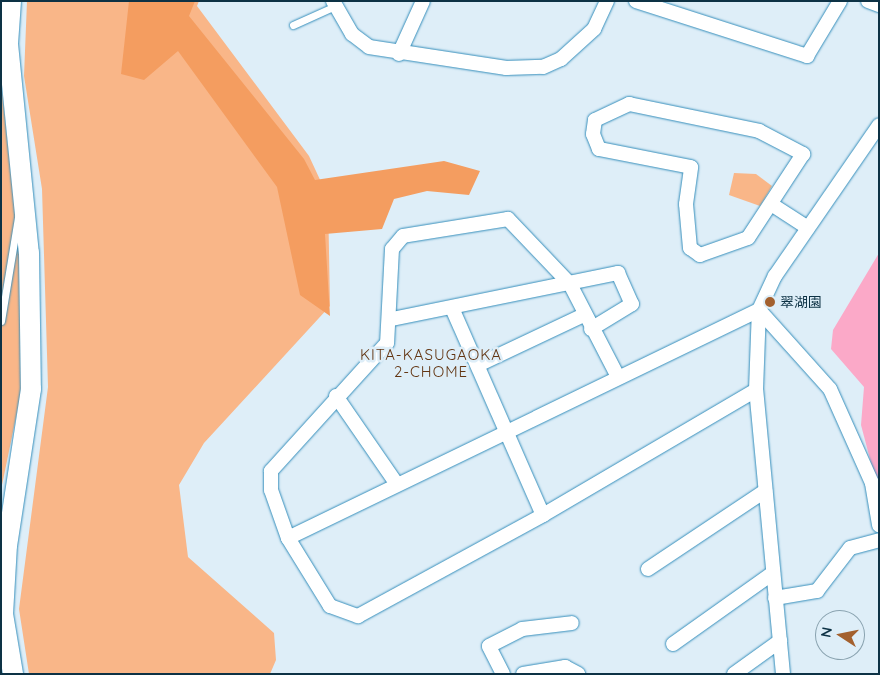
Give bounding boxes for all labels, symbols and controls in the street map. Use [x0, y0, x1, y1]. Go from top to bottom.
place label: 翠湖園 [780, 294, 822, 310]
marker: 翠湖園 [764, 296, 776, 308]
district label: KITA-KASUGAOKA 2-CHOME [358, 345, 504, 380]
north arrow [815, 610, 865, 660]
text: N [816, 626, 836, 639]

